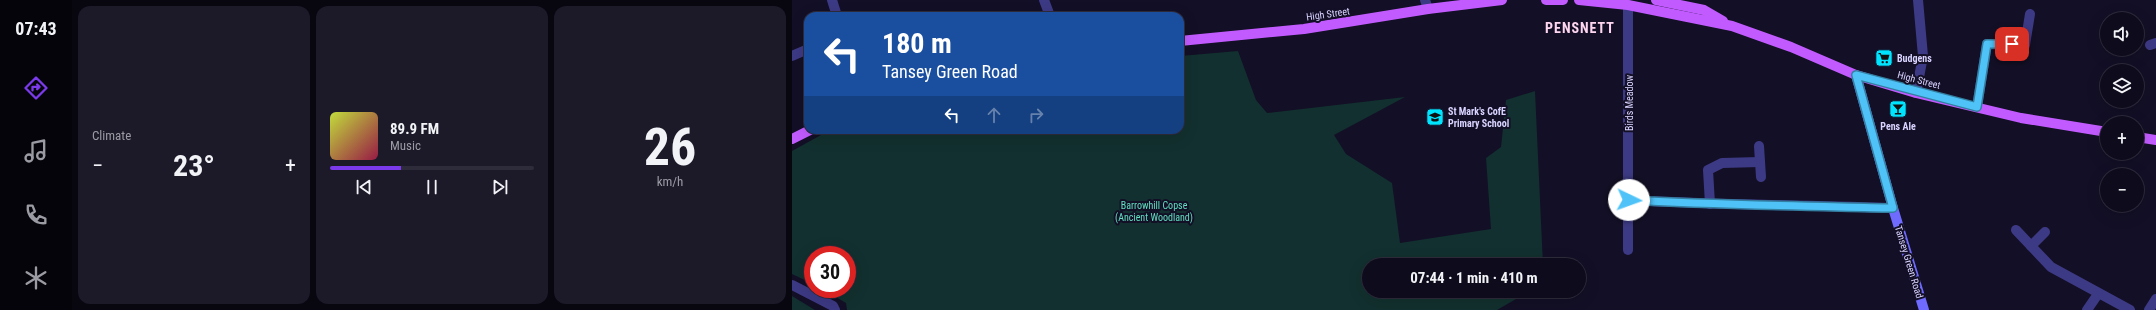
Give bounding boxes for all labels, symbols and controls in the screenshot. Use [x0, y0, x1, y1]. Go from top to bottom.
street label: High Street [1305, 5, 1351, 23]
map controls [2100, 12, 2144, 212]
button: sound [2100, 12, 2144, 56]
text: 07:43 [15, 18, 57, 39]
district label: PENSNETT [1545, 20, 1615, 36]
text: 180 m [882, 27, 952, 60]
pin [1995, 27, 2029, 61]
icon: left [816, 28, 868, 80]
icon: arrive [2001, 33, 2023, 55]
supermarket icon: Budgens [1874, 48, 1894, 68]
place label: Budgens [1897, 53, 1932, 64]
text: Tansey Green Road [882, 61, 1018, 82]
button: layers [2100, 64, 2144, 108]
street label: High Street [1896, 69, 1942, 91]
icon: directions [22, 74, 50, 102]
street label: Birds Meadow [1624, 74, 1635, 131]
bar icon: Pens Ale [1888, 99, 1908, 119]
icon: left [941, 104, 963, 126]
icon: ahead [983, 104, 1005, 126]
icon: right [1025, 104, 1047, 126]
place label: St Mark's CofE Primary School [1448, 106, 1509, 129]
school or university icon: St Mark's CofE Primary School [1425, 107, 1445, 127]
button: + [2100, 116, 2144, 160]
text: 26 [644, 117, 696, 178]
text: 89.9 FM [390, 120, 439, 138]
place label: Pens Ale [1880, 121, 1916, 132]
text: Climate [92, 128, 131, 143]
icon: music [22, 137, 50, 165]
text: Music [390, 138, 421, 153]
text: 23° [173, 148, 215, 183]
text: − [92, 153, 103, 178]
text: + [285, 153, 296, 178]
button: − [2100, 168, 2144, 212]
text: km/h [657, 174, 683, 189]
icon: previous [353, 176, 375, 198]
icon: pause [421, 176, 443, 198]
icon: next [489, 176, 511, 198]
position arrow [1608, 179, 1650, 221]
park label: Barrowhill Copse (Ancient Woodland) [1115, 200, 1193, 224]
icon: phone [22, 201, 50, 229]
street label: Tansey Green Road [1893, 224, 1925, 300]
speed limit sign: 30 [804, 246, 856, 298]
icon: climate [22, 264, 50, 292]
text: 07:44 · 1 min · 410 m [1410, 269, 1538, 287]

